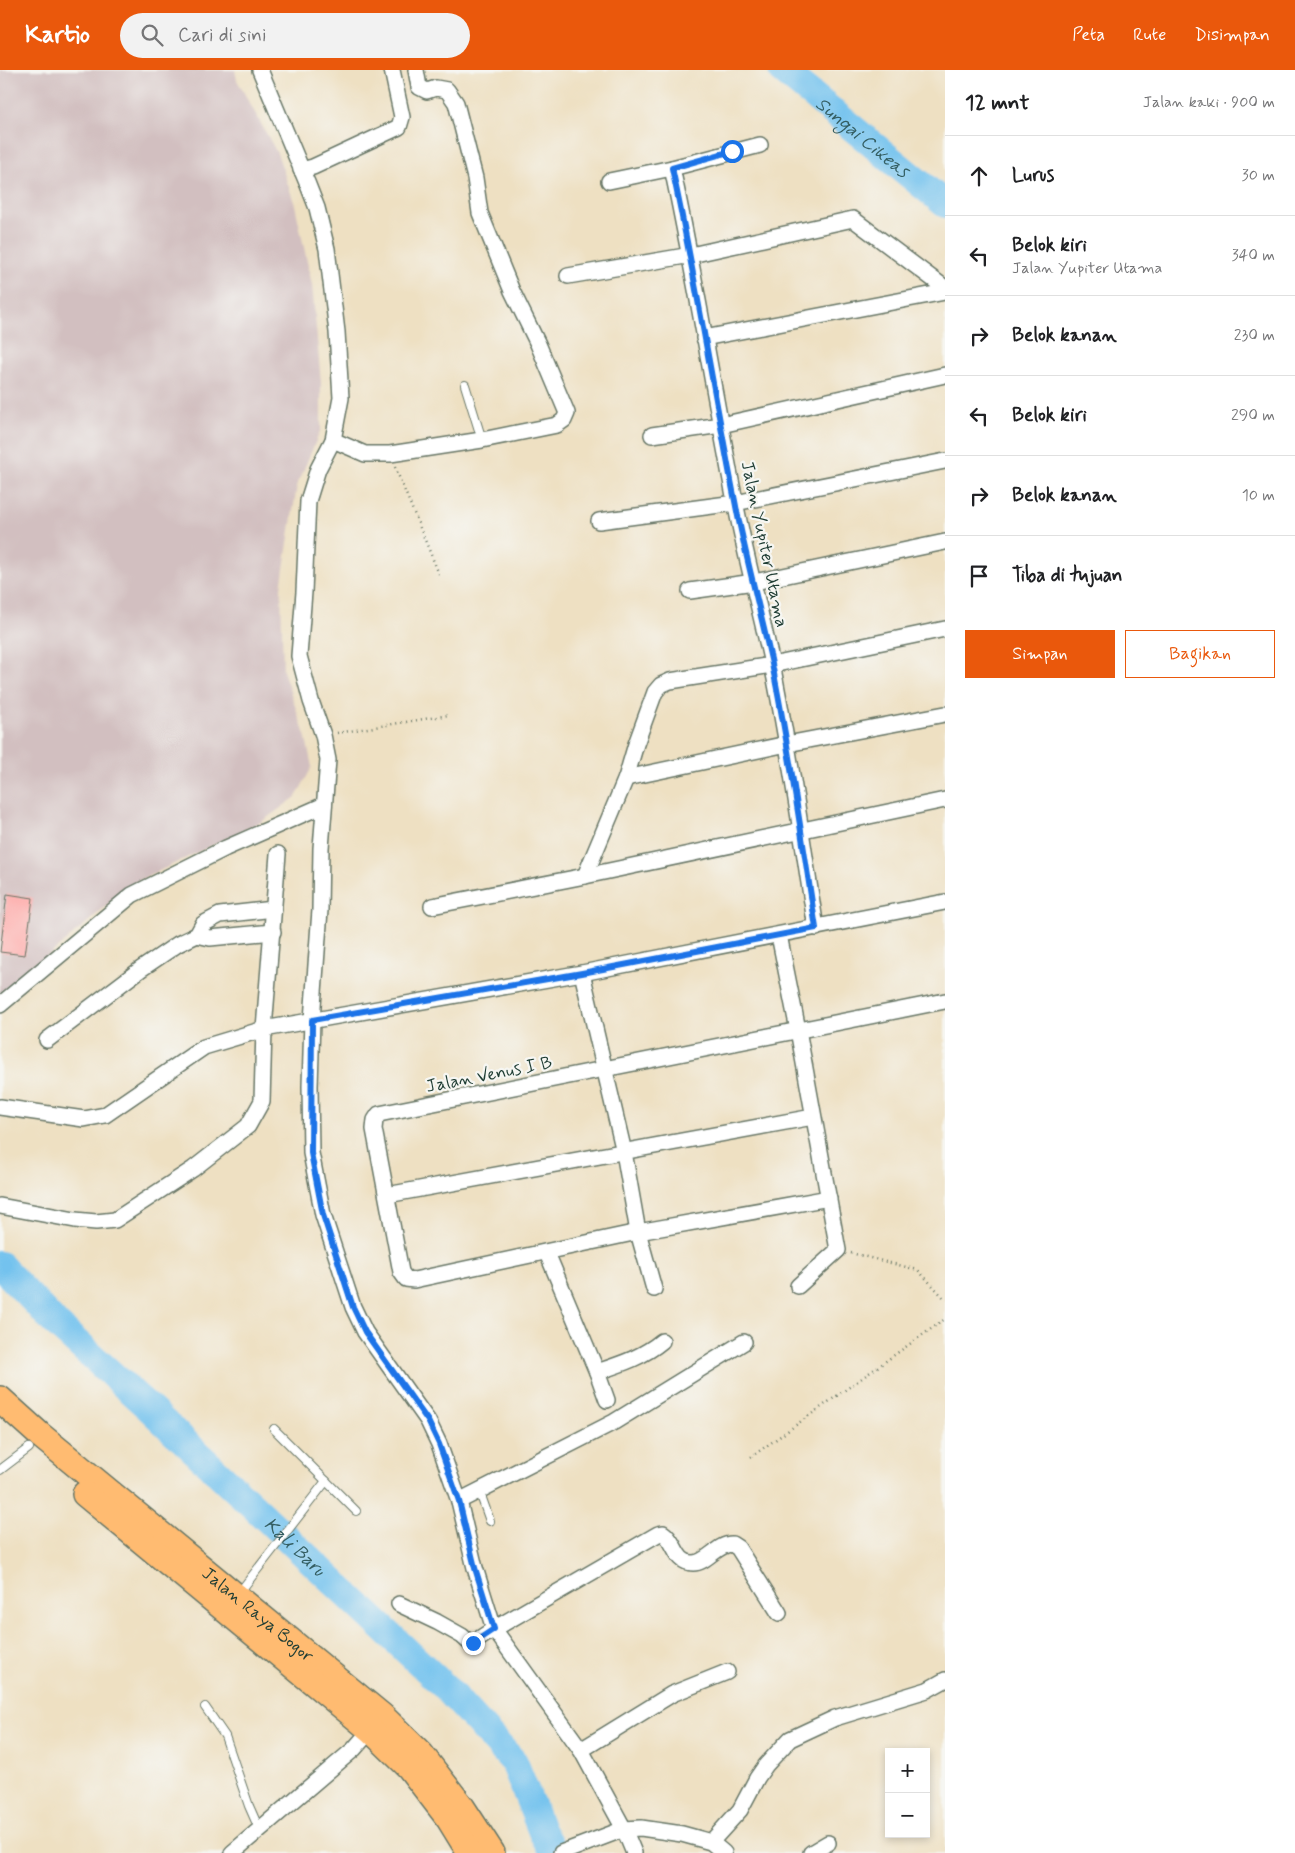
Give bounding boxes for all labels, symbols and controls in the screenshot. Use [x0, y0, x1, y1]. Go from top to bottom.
search box [120, 13, 470, 58]
text: Kartio [25, 20, 90, 51]
icon: search [138, 21, 166, 49]
text: Cari di sini [178, 23, 266, 48]
text: Peta [1072, 23, 1105, 47]
text: Rute [1133, 23, 1166, 47]
text: Disimpan [1194, 23, 1270, 47]
text: 12 mnt [965, 89, 1029, 117]
water label: Sungai Cikeas [810, 92, 915, 185]
text: Jalan kaki · 900 m [1143, 92, 1275, 113]
route start [721, 140, 744, 163]
icon: ahead [965, 162, 993, 190]
text: Lurus [1012, 163, 1054, 188]
text: 30 m [1242, 165, 1275, 186]
text: Belok kiri [1012, 233, 1087, 258]
icon: left [965, 242, 993, 270]
text: 340 m [1231, 245, 1275, 266]
text: Jalan Yupiter Utama [1012, 258, 1162, 279]
icon: right [965, 322, 993, 350]
text: Belok kanan [1012, 323, 1117, 348]
text: 230 m [1234, 325, 1275, 346]
icon: left [965, 402, 993, 430]
text: Belok kiri [1012, 403, 1087, 428]
text: 290 m [1231, 405, 1275, 426]
street label: Jalan Yupiter Utama [735, 459, 793, 629]
icon: right [965, 482, 993, 510]
text: Belok kanan [1012, 483, 1117, 508]
text: 10 m [1242, 485, 1275, 506]
icon: arrive [965, 562, 993, 590]
text: Tiba di tujuan [1012, 563, 1123, 588]
button: Simpan [965, 630, 1115, 678]
button: Bagikan [1125, 630, 1275, 678]
street label: Jalan Venus I B [424, 1051, 554, 1099]
water label: Kali Baru [258, 1512, 331, 1583]
street label: Jalan Raya Bogor [196, 1562, 319, 1668]
route end [462, 1632, 485, 1655]
map controls [885, 1748, 930, 1838]
button: + [885, 1748, 930, 1793]
button: − [885, 1793, 930, 1838]

